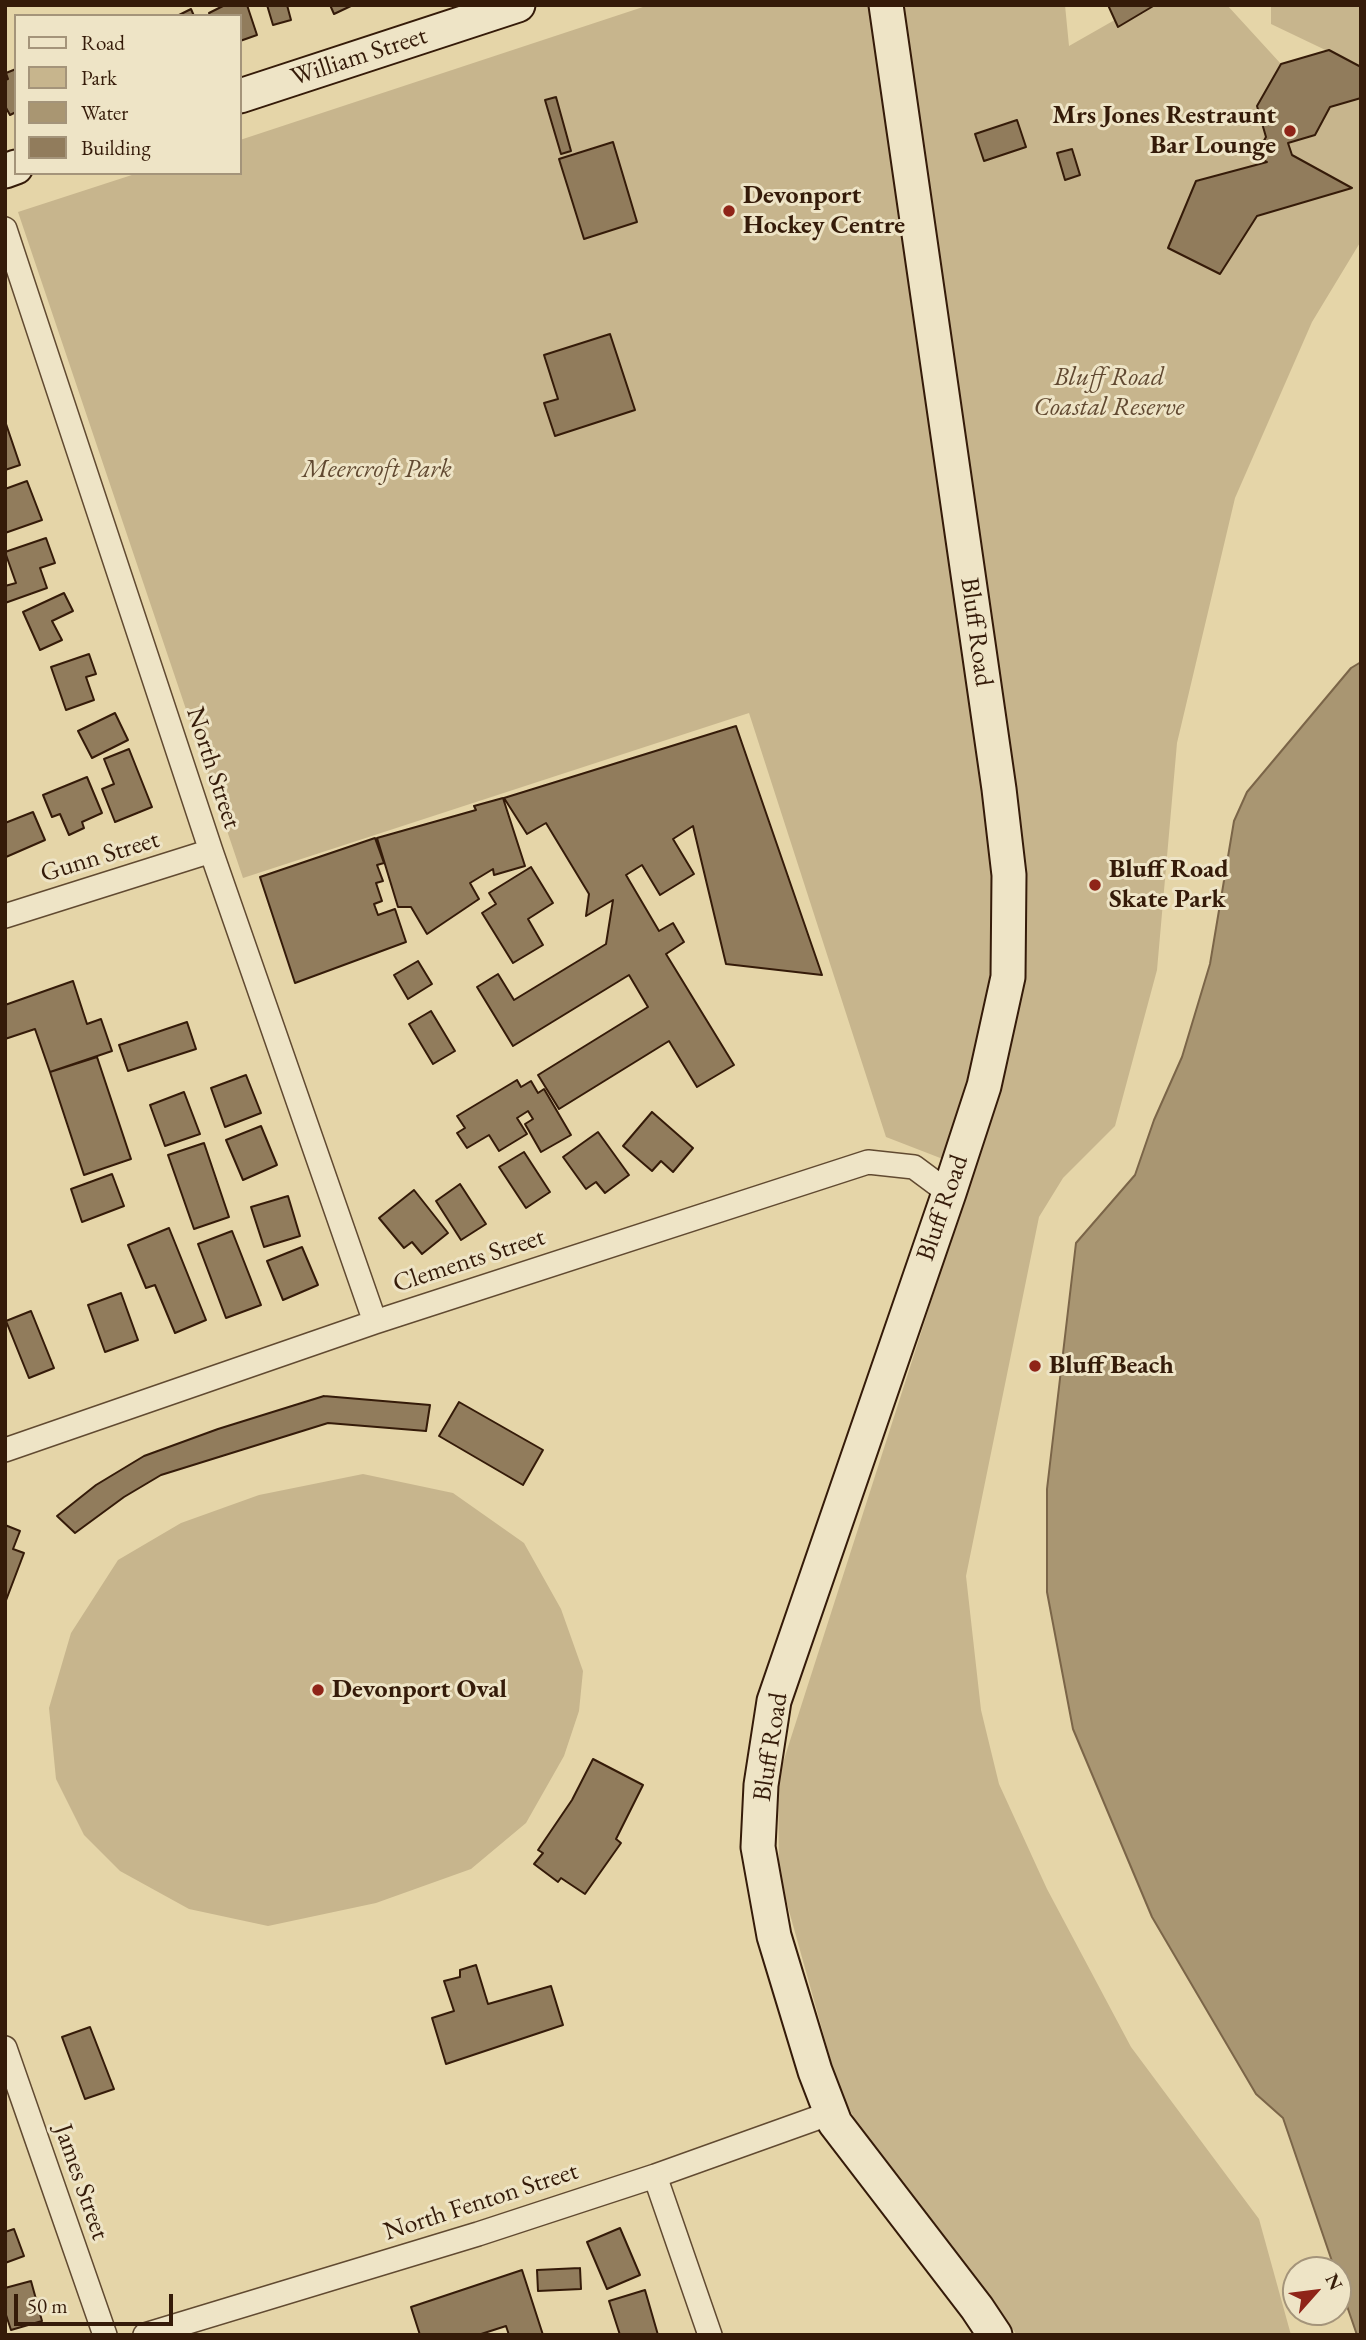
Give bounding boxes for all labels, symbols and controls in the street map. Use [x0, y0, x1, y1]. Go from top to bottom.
legend [14, 14, 242, 175]
street label: William Street [287, 20, 431, 94]
text: Road [81, 29, 125, 56]
text: Park [81, 64, 117, 91]
text: Water [81, 99, 128, 126]
place label: Mrs Jones Restraunt Bar Lounge [1052, 100, 1276, 162]
marker: Mrs Jones Restraunt Bar Lounge [1282, 123, 1298, 139]
text: Building [81, 134, 151, 161]
place label: Devonport Hockey Centre [743, 180, 905, 242]
marker: Devonport Hockey Centre [721, 203, 737, 219]
park label: Bluff Road Coastal Reserve [1034, 362, 1184, 424]
park label: Meercroft Park [302, 454, 452, 486]
street label: Bluff Road [953, 575, 999, 689]
street label: North Street [179, 703, 247, 833]
street label: Gunn Street [37, 824, 163, 890]
place label: Bluff Road Skate Park [1109, 854, 1229, 916]
marker: Bluff Road Skate Park [1087, 877, 1103, 893]
street label: Bluff Road [910, 1151, 976, 1265]
street label: Clements Street [389, 1222, 549, 1300]
place label: Bluff Beach [1049, 1350, 1174, 1382]
marker: Bluff Beach [1027, 1358, 1043, 1374]
place label: Devonport Oval [332, 1674, 507, 1706]
marker: Devonport Oval [310, 1682, 326, 1698]
street label: Bluff Road [747, 1690, 795, 1804]
street label: James Street [47, 2120, 115, 2244]
street label: North Fenton Street [380, 2156, 582, 2248]
north arrow [1282, 2256, 1352, 2326]
text: N [1320, 2269, 1349, 2295]
scale bar [18, 2280, 177, 2324]
text: 50 m [27, 2292, 68, 2319]

